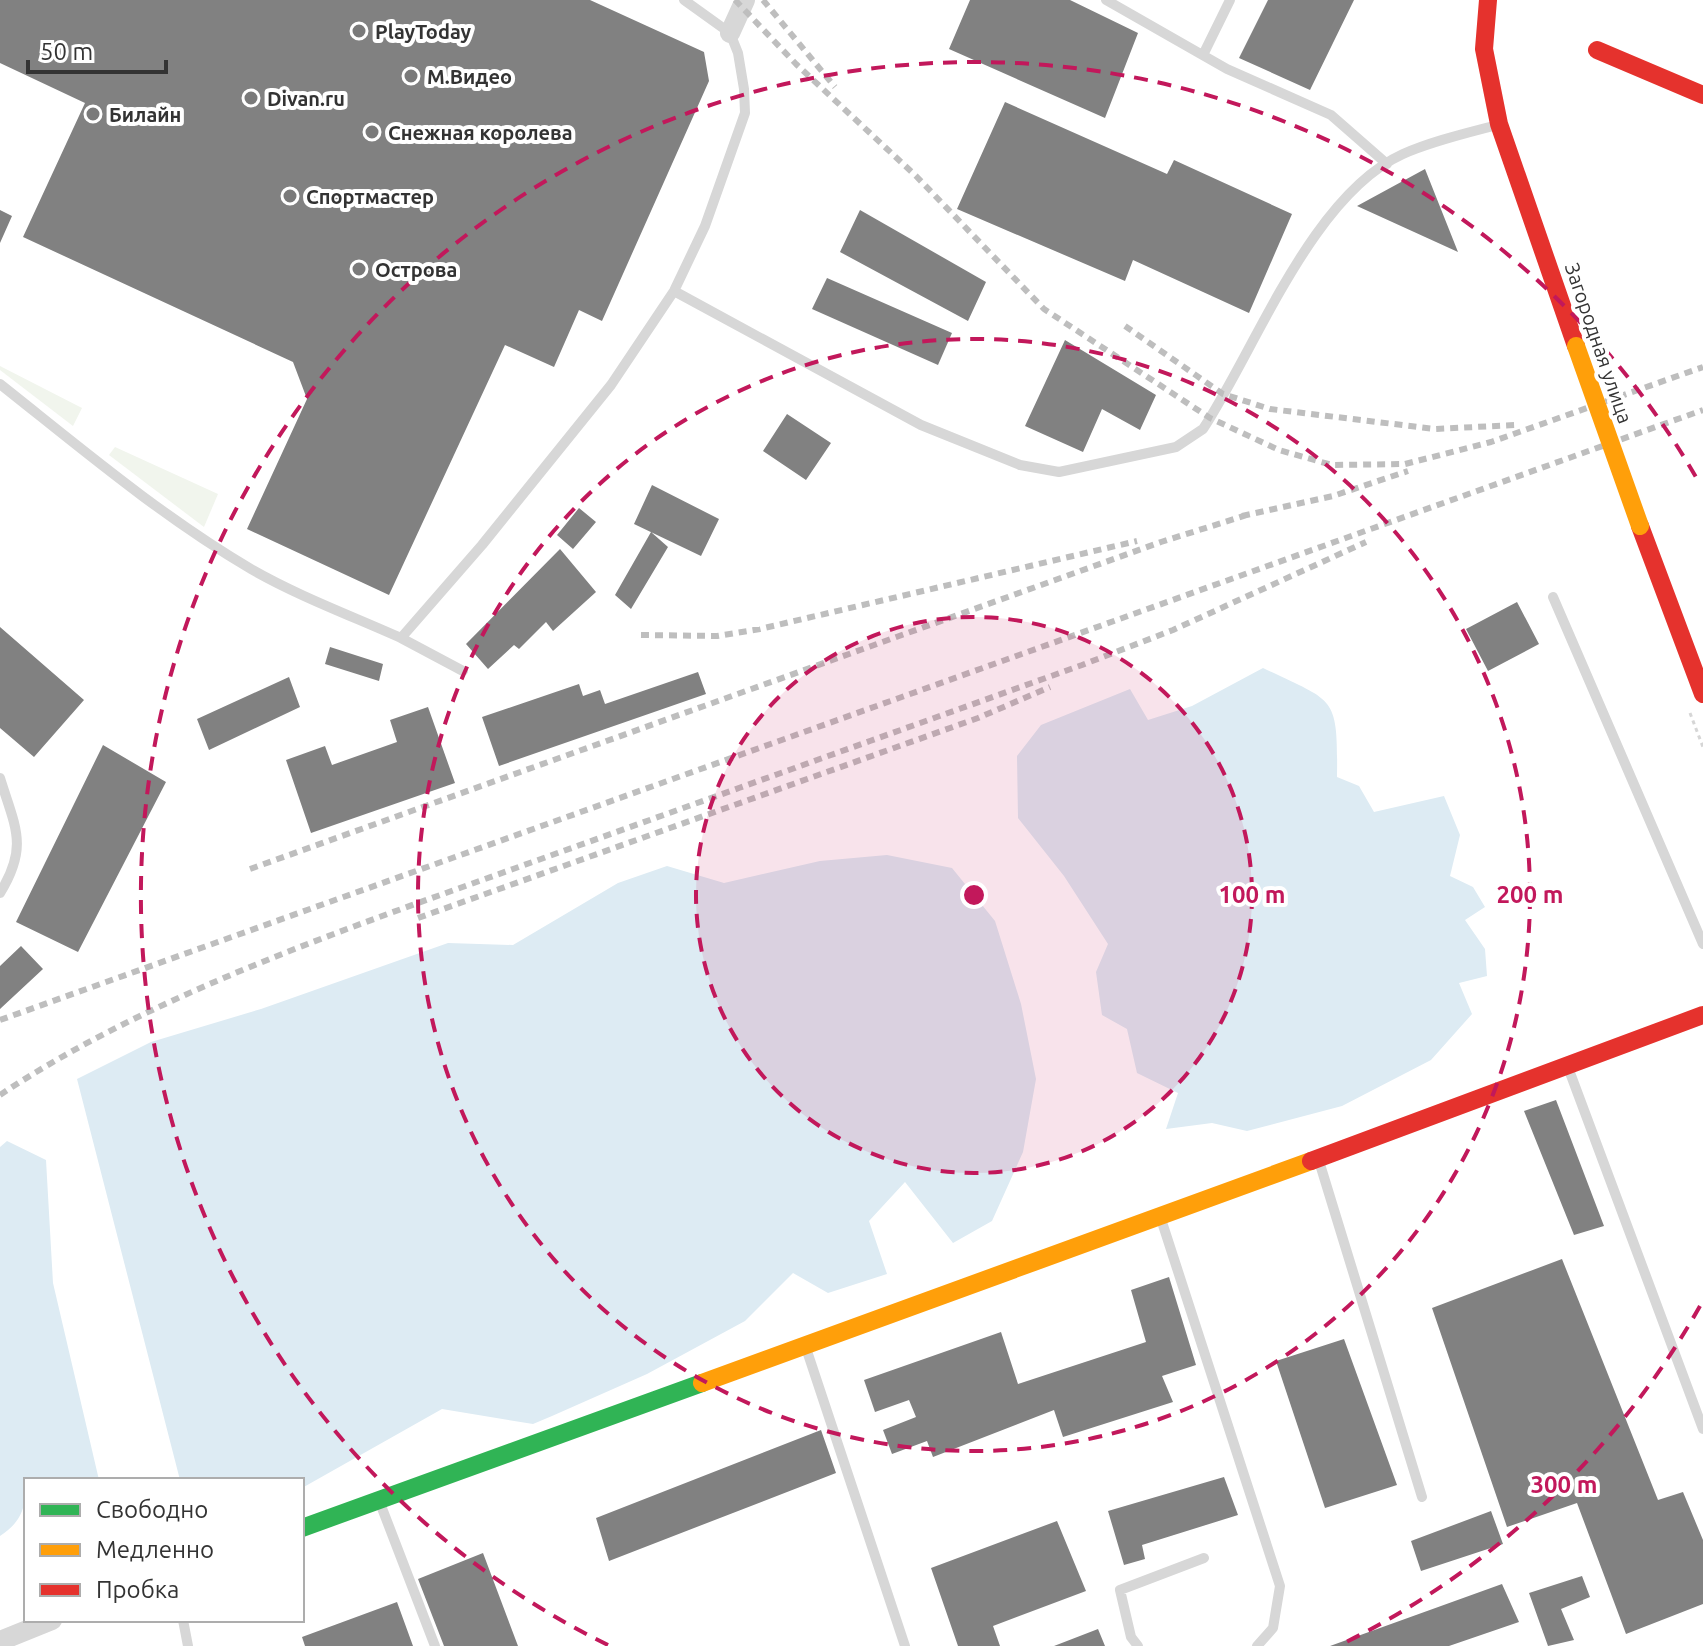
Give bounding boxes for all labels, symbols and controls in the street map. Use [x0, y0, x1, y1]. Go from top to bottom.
place label: PlayToday [375, 20, 472, 43]
marker: PlayToday [350, 22, 368, 40]
scale bar [28, 24, 166, 74]
text: 50 m [40, 38, 93, 65]
place label: М.Видео [427, 65, 512, 88]
marker: М.Видео [402, 67, 420, 85]
place label: Divan.ru [267, 87, 345, 110]
marker: Divan.ru [242, 89, 260, 107]
place label: Билайн [109, 103, 181, 126]
marker: Билайн [84, 105, 102, 123]
place label: Снежная королева [388, 121, 573, 144]
marker: Снежная королева [363, 123, 381, 141]
place label: Спортмастер [306, 185, 434, 208]
marker: Спортмастер [281, 187, 299, 205]
place label: Острова [375, 258, 457, 281]
marker: Острова [350, 260, 368, 278]
street label: Загородная улица [1561, 260, 1637, 426]
centre of rings [960, 881, 988, 909]
text: 100 m [1219, 881, 1285, 908]
text: 200 m [1497, 881, 1563, 908]
text: 300 m [1531, 1471, 1597, 1498]
legend [24, 1478, 304, 1622]
text: Свободно [96, 1496, 208, 1523]
text: Медленно [96, 1536, 214, 1563]
text: Пробка [96, 1576, 179, 1603]

